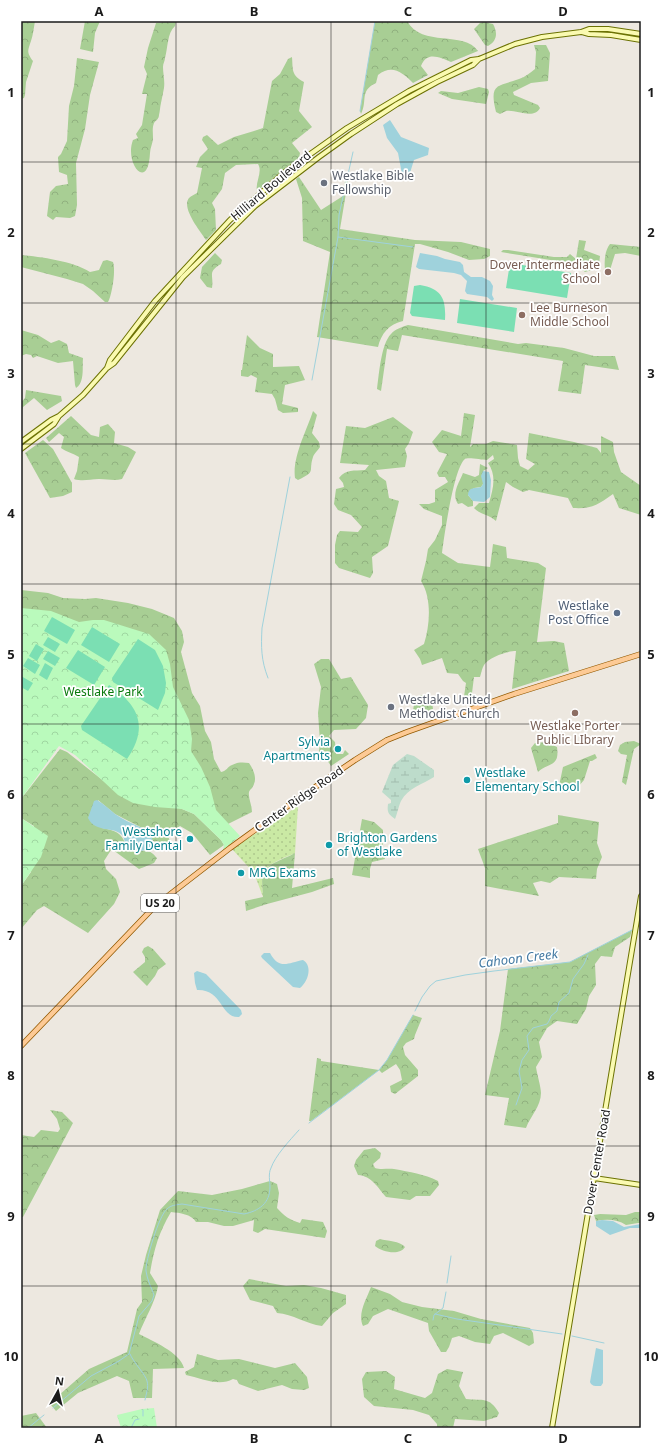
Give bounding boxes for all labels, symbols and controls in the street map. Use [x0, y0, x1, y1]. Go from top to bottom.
text: A [95, 2, 104, 20]
text: B [250, 2, 258, 20]
text: C [404, 2, 412, 20]
text: D [558, 2, 568, 20]
text: 1 [7, 83, 15, 101]
text: 1 [647, 83, 655, 101]
street label: Hilliard Boulevard [227, 147, 315, 224]
place label: Westlake Bible Fellowship [332, 167, 414, 198]
marker: Westlake Bible Fellowship [319, 178, 329, 188]
text: 2 [7, 223, 15, 241]
text: 2 [647, 223, 655, 241]
place label: Dover Intermediate School [489, 256, 600, 287]
marker: Dover Intermediate School [603, 267, 613, 277]
place label: Lee Burneson Middle School [530, 299, 609, 330]
marker: Lee Burneson Middle School [517, 310, 527, 320]
text: 3 [7, 364, 15, 382]
text: 3 [647, 364, 655, 382]
text: 4 [7, 504, 15, 522]
text: 4 [647, 504, 655, 522]
place label: Westlake Post Office [548, 597, 609, 628]
marker: Westlake Post Office [612, 608, 622, 618]
text: 5 [7, 645, 15, 663]
text: 5 [647, 645, 655, 663]
park label: Westlake Park [63, 683, 143, 700]
place label: Westlake United Methodist Church [399, 691, 500, 722]
marker: Westlake United Methodist Church [386, 702, 396, 712]
marker: Westlake Porter Public LIbrary [570, 708, 580, 718]
place label: Westlake Porter Public LIbrary [530, 717, 620, 748]
place label: Sylvia Apartments [263, 733, 330, 764]
marker: Sylvia Apartments [333, 744, 343, 754]
street label: Center Ridge Road [251, 762, 347, 836]
place label: Westlake Elementary School [475, 764, 580, 795]
marker: Westlake Elementary School [462, 775, 472, 785]
text: 6 [7, 785, 15, 803]
text: 6 [647, 785, 655, 803]
place label: Westshore Family Dental [105, 823, 182, 854]
place label: Brighton Gardens of Westlake [337, 829, 438, 860]
marker: Westshore Family Dental [185, 834, 195, 844]
marker: Brighton Gardens of Westlake [324, 840, 334, 850]
place label: MRG Exams [249, 864, 316, 881]
marker: MRG Exams [236, 868, 246, 878]
road number: US 20 [141, 894, 179, 912]
text: 7 [7, 926, 15, 944]
text: 7 [647, 926, 655, 944]
water label: Cahoon Creek [477, 944, 559, 972]
text: 8 [7, 1066, 15, 1084]
text: 8 [647, 1066, 655, 1084]
street label: Dover Center Road [579, 1108, 614, 1216]
text: 9 [7, 1207, 15, 1225]
text: 9 [647, 1207, 655, 1225]
text: 10 [4, 1347, 18, 1365]
text: 10 [644, 1347, 658, 1365]
north arrow [38, 1371, 78, 1411]
text: N [54, 1373, 65, 1389]
text: A [95, 1429, 104, 1447]
text: B [250, 1429, 258, 1447]
text: C [404, 1429, 412, 1447]
text: D [558, 1429, 568, 1447]

